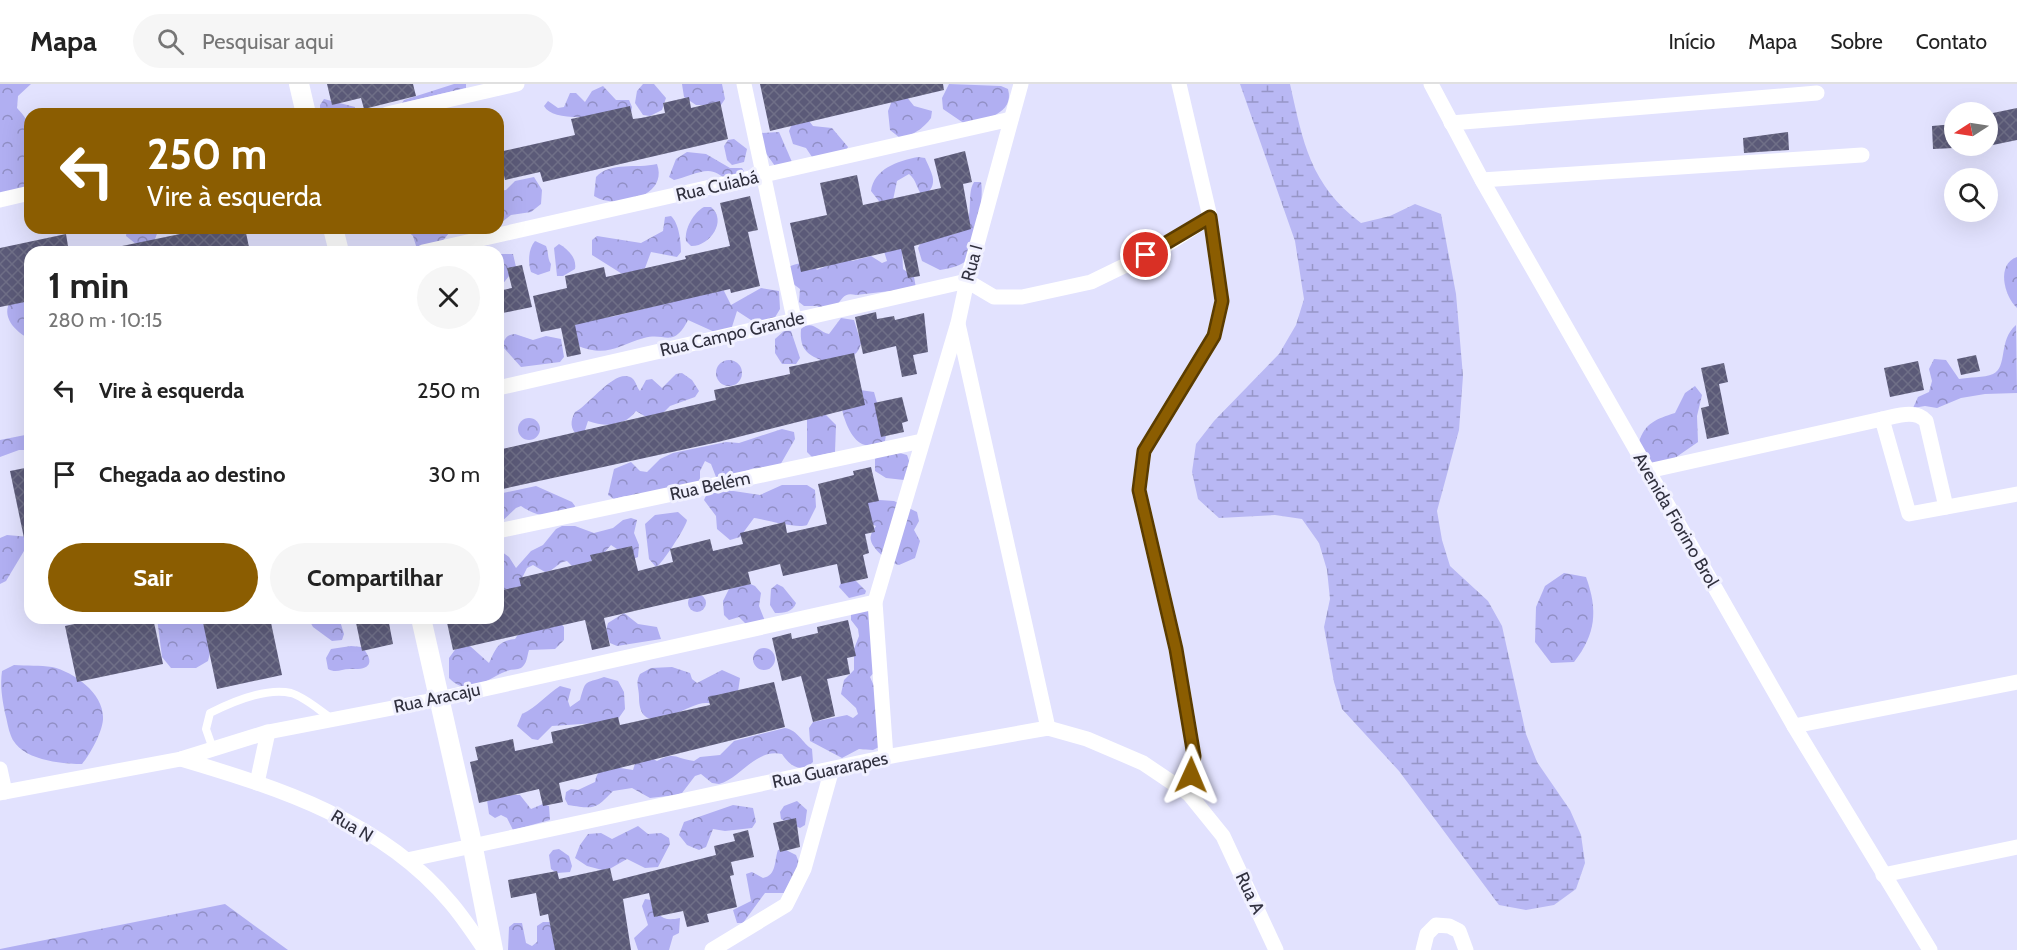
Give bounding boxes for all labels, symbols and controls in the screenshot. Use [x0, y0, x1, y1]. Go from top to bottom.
search box [133, 14, 553, 68]
text: Mapa [30, 24, 97, 58]
icon: search [154, 25, 187, 58]
text: Pesquisar aqui [202, 28, 334, 55]
text: Início [1668, 29, 1715, 54]
text: Mapa [1748, 29, 1797, 54]
text: Sobre [1830, 29, 1883, 54]
text: Contato [1916, 29, 1987, 54]
north arrow [1944, 102, 1998, 156]
map controls [1944, 102, 1998, 222]
text: 250 m [147, 128, 267, 180]
icon: left [48, 132, 126, 210]
street label: Rua Cuiabá [674, 166, 761, 206]
button: search [1944, 168, 1998, 222]
text: Vire à esquerda [147, 180, 322, 213]
pin [1120, 229, 1171, 280]
icon: arrive [1129, 238, 1162, 271]
street label: Rua I [957, 242, 987, 284]
text: 1 min [48, 263, 129, 307]
button: close [417, 266, 480, 329]
street label: Rua Campo Grande [658, 307, 806, 361]
text: 280 m · 10:15 [48, 308, 162, 332]
icon: left [48, 374, 81, 407]
text: Vire à esquerda [99, 377, 244, 404]
text: 250 m [417, 377, 480, 404]
street label: Avenida Fiorino Brol [1629, 449, 1724, 592]
icon: arrive [48, 458, 81, 491]
text: Chegada ao destino [99, 461, 285, 488]
text: 30 m [428, 461, 480, 488]
street label: Rua Belém [668, 467, 752, 505]
button: Sair [48, 543, 258, 612]
button: Compartilhar [270, 543, 480, 612]
street label: Rua Aracaju [392, 678, 482, 718]
position arrow [1159, 743, 1223, 807]
street label: Rua Guararapes [770, 747, 890, 793]
street label: Rua N [327, 805, 377, 847]
street label: Rua A [1231, 868, 1269, 918]

